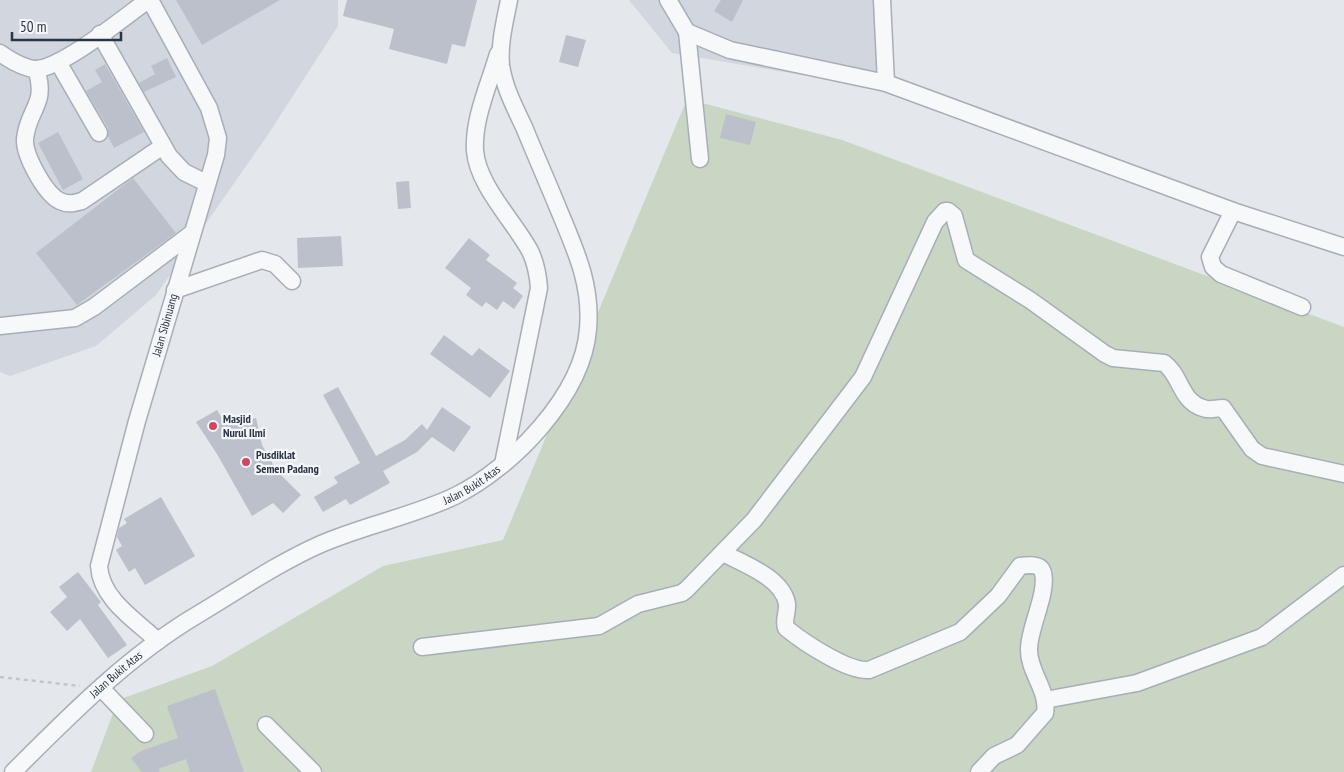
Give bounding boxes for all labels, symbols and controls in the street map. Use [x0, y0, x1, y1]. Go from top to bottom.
scale bar [12, 10, 121, 42]
text: 50 m [20, 17, 46, 36]
street label: Jalan Sibinuang [148, 292, 181, 359]
place label: Masjid Nurul Ilmi [223, 411, 266, 440]
marker: Masjid Nurul Ilmi [207, 420, 219, 432]
place label: Pusdiklat Semen Padang [256, 447, 319, 476]
marker: Pusdiklat Semen Padang [240, 456, 252, 468]
street label: Jalan Bukit Atas [440, 461, 503, 508]
street label: Jalan Bukit Atas [86, 647, 145, 701]

